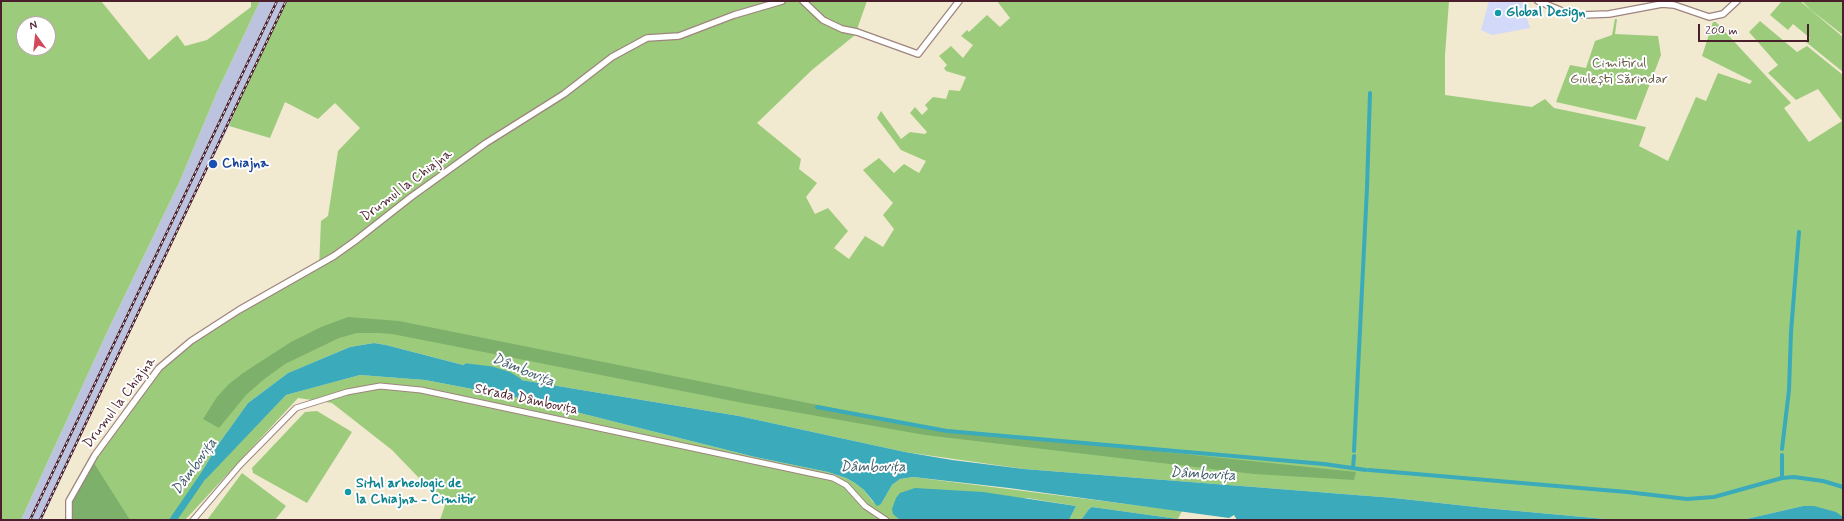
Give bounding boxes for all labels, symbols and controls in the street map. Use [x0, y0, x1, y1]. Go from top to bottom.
place label: Global Design [1506, 5, 1586, 21]
marker: Global Design [1493, 8, 1503, 18]
north arrow [16, 16, 56, 56]
scale bar [1700, 16, 1811, 42]
text: N [28, 18, 38, 33]
text: 200 m [1705, 23, 1738, 39]
park label: Cimitirul Giulești Sărindar [1570, 56, 1668, 88]
street label: Drumul la Chiajna [358, 146, 456, 226]
place label: Chiajna [222, 156, 269, 172]
marker: Chiajna [207, 158, 219, 170]
water label: Dâmbovița [489, 350, 557, 392]
street label: Drumul la Chiajna [80, 354, 160, 452]
street label: Strada Dâmbovița [473, 381, 579, 419]
water label: Dâmbovița [168, 435, 222, 499]
water label: Dâmbovița [840, 459, 906, 477]
water label: Dâmbovița [1170, 464, 1236, 486]
place label: Situl arheologic de la Chiajna - Cimitir [356, 476, 476, 508]
marker: Situl arheologic de la Chiajna - Cimitir [343, 487, 353, 497]

